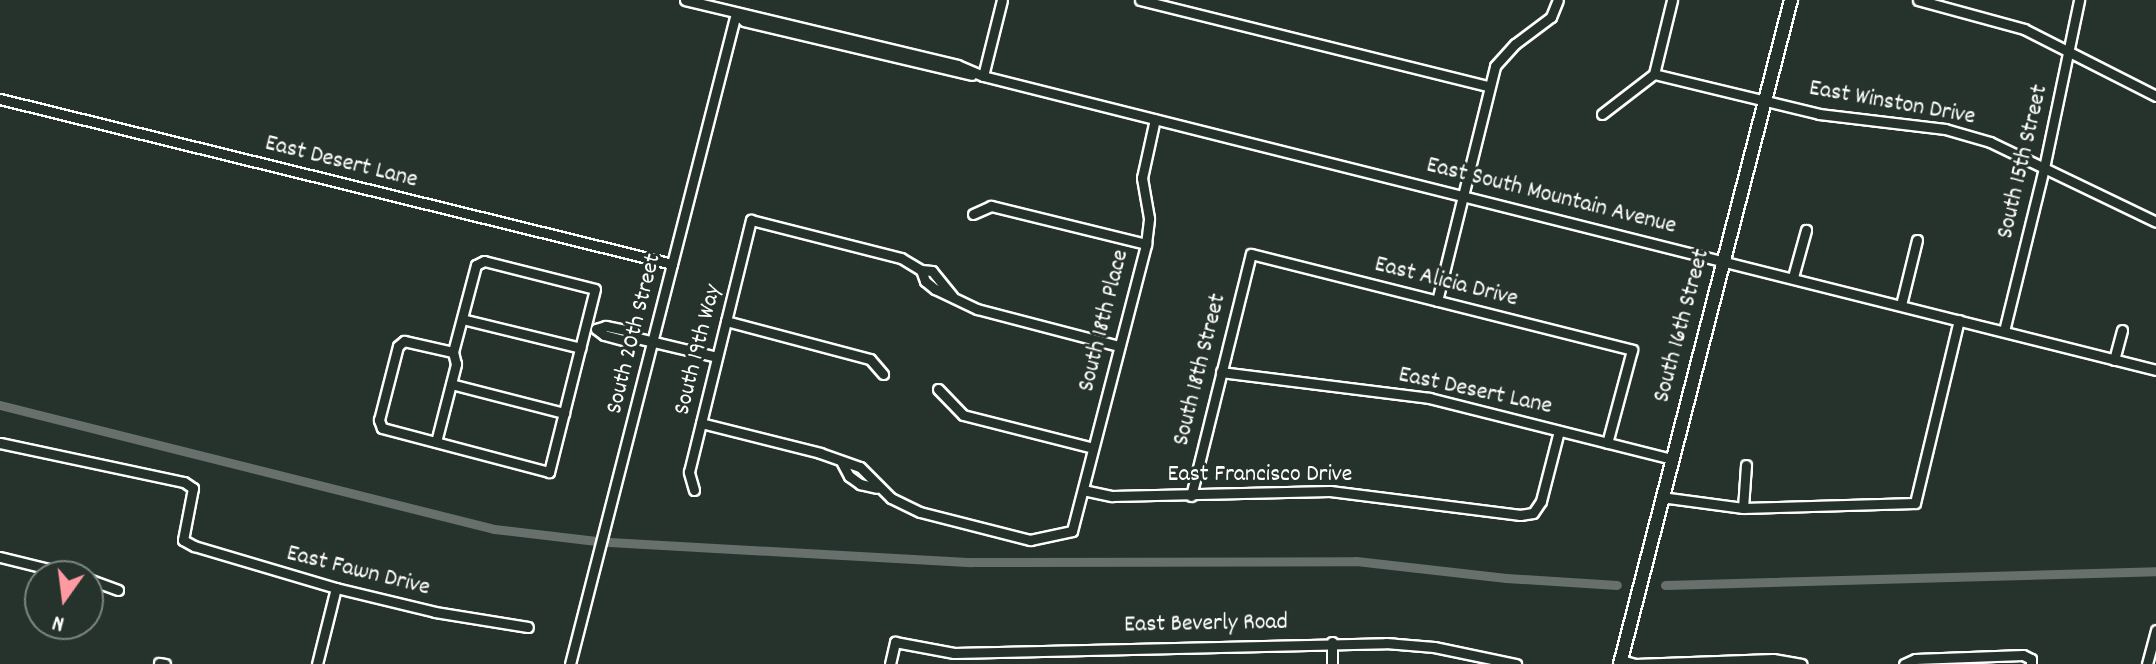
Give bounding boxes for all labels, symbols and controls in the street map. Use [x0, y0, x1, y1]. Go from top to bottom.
street label: East Winston Drive [1807, 75, 1977, 133]
street label: South 15th Street [1992, 82, 2056, 242]
street label: East Desert Lane [262, 130, 420, 196]
street label: East South Mountain Avenue [1423, 152, 1679, 242]
street label: South 16th Street [1649, 246, 1717, 406]
street label: South 18th Place [1073, 247, 1137, 395]
street label: South 20th Street [601, 251, 669, 417]
street label: East Alicia Drive [1371, 251, 1521, 315]
street label: South 19th Way [669, 282, 729, 418]
street label: South 18th Street [1168, 291, 1234, 449]
street label: East Desert Lane [1396, 362, 1554, 422]
street label: East Francisco Drive [1168, 462, 1352, 490]
street label: East Fawn Drive [283, 540, 433, 604]
north arrow [24, 560, 104, 640]
text: N [50, 605, 68, 638]
street label: East Beverly Road [1124, 609, 1288, 641]

